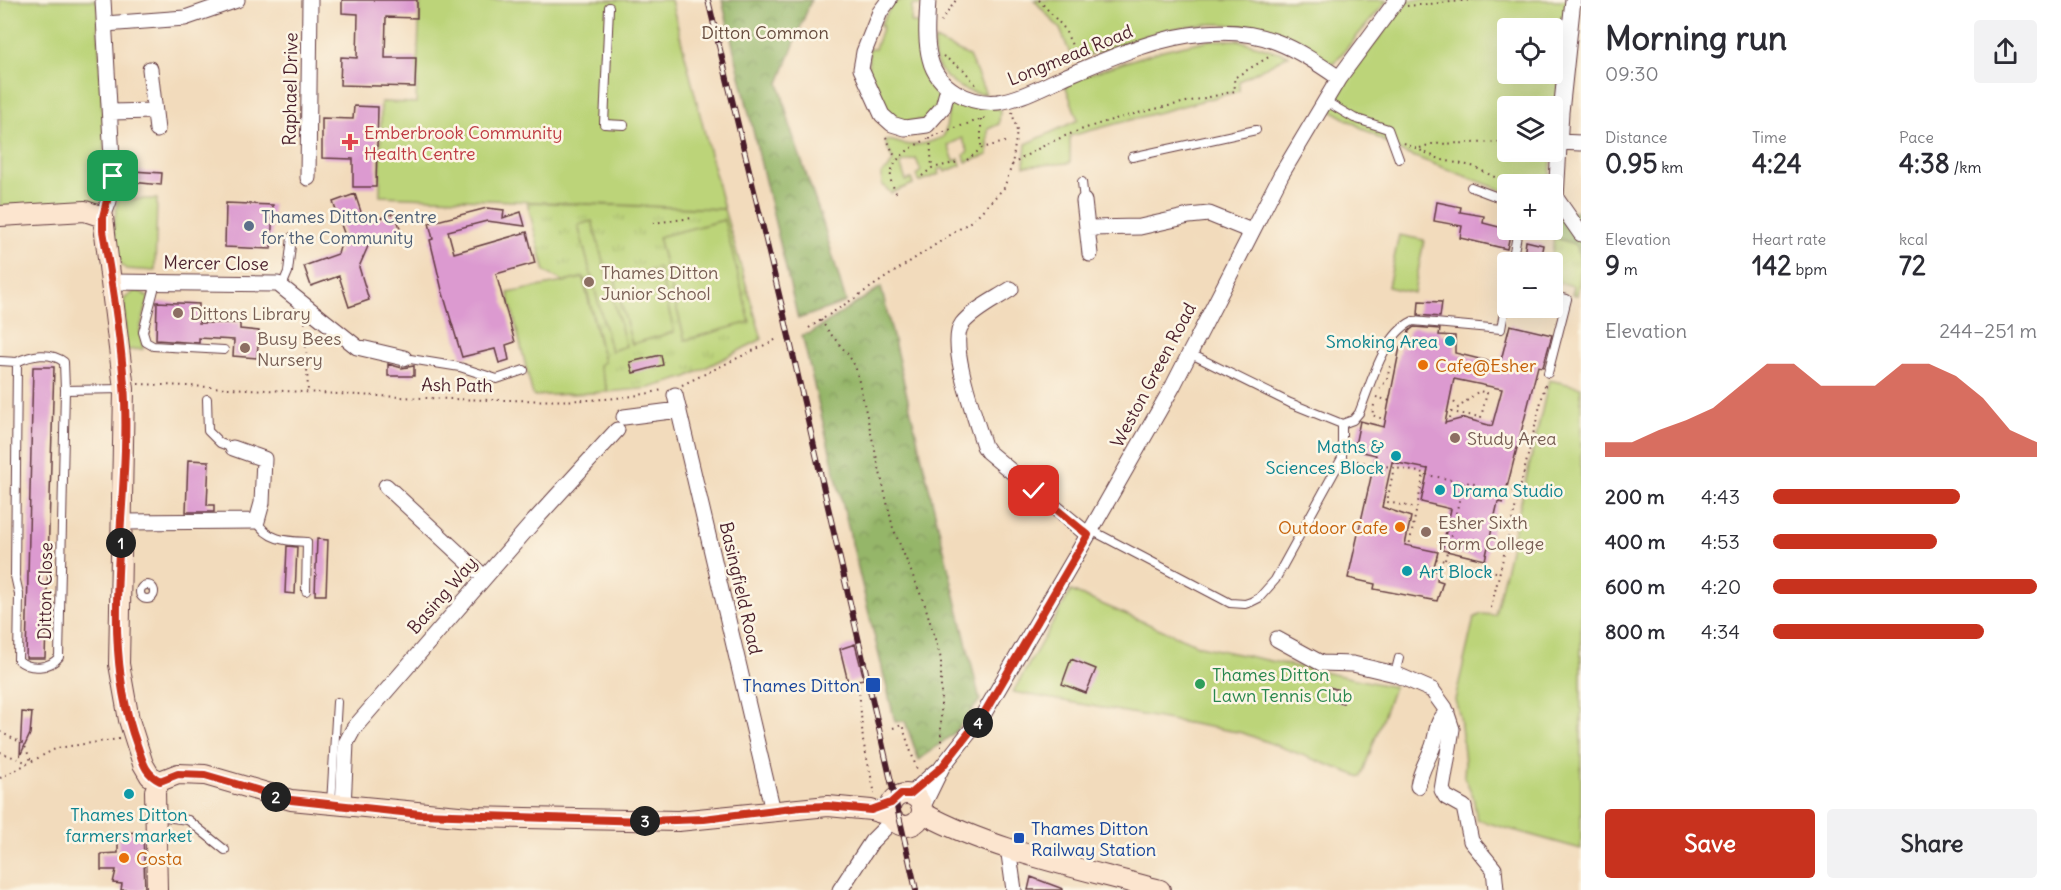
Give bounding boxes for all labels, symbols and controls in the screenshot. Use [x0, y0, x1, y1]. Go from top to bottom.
text: Morning run [1605, 17, 1787, 59]
map controls [1497, 18, 1563, 318]
button: locate [1497, 18, 1563, 84]
street label: Longmead Road [1004, 19, 1136, 91]
button: share [1974, 20, 2037, 83]
park label: Ditton Common [701, 21, 829, 44]
street label: Raphael Drive [278, 32, 302, 146]
text: 09:30 [1605, 61, 1659, 86]
button: layers [1497, 96, 1563, 162]
place label: Emberbrook Community Health Centre [364, 121, 563, 165]
text: Distance [1605, 127, 1667, 147]
text: Time [1752, 127, 1787, 147]
text: Pace [1899, 127, 1934, 147]
marker: Emberbrook Community Health Centre [341, 133, 359, 151]
text: 0.95 [1605, 147, 1657, 180]
text: 4:24 [1752, 147, 1802, 180]
text: 4:38 [1899, 147, 1950, 180]
pin [87, 150, 138, 201]
text: km [1657, 157, 1683, 177]
text: /km [1950, 157, 1981, 177]
icon: arrive [96, 159, 129, 192]
button: + [1497, 174, 1563, 240]
place label: Thames Ditton Centre for the Community [261, 205, 437, 249]
marker: Thames Ditton Centre for the Community [242, 219, 256, 233]
text: Elevation [1605, 229, 1671, 249]
text: Heart rate [1752, 229, 1826, 249]
text: kcal [1899, 229, 1928, 249]
text: 9 [1605, 249, 1620, 282]
text: 142 [1752, 249, 1792, 282]
text: 72 [1899, 249, 1926, 282]
street label: Mercer Close [163, 251, 269, 275]
button: − [1497, 252, 1563, 318]
text: m [1620, 259, 1638, 279]
text: bpm [1792, 259, 1827, 279]
place label: Thames Ditton Junior School [601, 261, 719, 305]
marker: Thames Ditton Junior School [582, 275, 596, 289]
street label: Weston Green Road [1105, 298, 1201, 451]
place label: Dittons Library [190, 302, 311, 325]
marker: Dittons Library [171, 306, 185, 320]
text: Elevation [1605, 318, 1687, 343]
text: 244–251 m [1939, 318, 2037, 343]
place label: Busy Bees Nursery [257, 327, 341, 371]
place label: Smoking Area [1326, 330, 1438, 353]
marker: Smoking Area [1443, 334, 1457, 348]
marker: Busy Bees Nursery [238, 341, 252, 355]
place label: Cafe@Esher [1435, 354, 1537, 377]
marker: Cafe@Esher [1416, 358, 1430, 372]
street label: Ash Path [421, 373, 493, 397]
place label: Study Area [1467, 427, 1557, 450]
marker: Study Area [1448, 431, 1462, 445]
place label: Maths & Sciences Block [1265, 435, 1384, 479]
marker: Maths & Sciences Block [1389, 449, 1403, 463]
pin [1008, 465, 1059, 516]
icon: check [1017, 474, 1050, 507]
place label: Drama Studio [1452, 479, 1563, 502]
marker: Drama Studio [1433, 483, 1447, 497]
text: 200 m [1605, 484, 1665, 509]
text: 4:43 [1701, 484, 1740, 509]
place label: Esher Sixth Form College [1438, 511, 1544, 555]
place label: Outdoor Cafe [1278, 516, 1388, 539]
street label: Basingfield Road [715, 519, 768, 657]
marker: Outdoor Cafe [1393, 520, 1407, 534]
marker: Esher Sixth Form College [1419, 525, 1433, 539]
pin: 1 [106, 528, 136, 558]
text: 400 m [1605, 529, 1665, 554]
text: 4:53 [1701, 529, 1740, 554]
text: 1 [118, 533, 124, 553]
street label: Ditton Close [33, 542, 57, 640]
street label: Basing Way [402, 552, 482, 638]
place label: Art Block [1419, 560, 1493, 583]
marker: Art Block [1400, 564, 1414, 578]
text: 600 m [1605, 574, 1665, 599]
text: 4:20 [1701, 574, 1741, 599]
text: 800 m [1605, 619, 1665, 644]
text: 4:34 [1701, 619, 1740, 644]
place label: Thames Ditton Lawn Tennis Club [1212, 663, 1352, 707]
place label: Thames Ditton [742, 674, 860, 697]
marker: Thames Ditton [864, 676, 882, 694]
marker: Thames Ditton Lawn Tennis Club [1193, 677, 1207, 691]
pin: 4 [963, 708, 993, 738]
text: 4 [973, 713, 983, 733]
pin: 2 [261, 782, 291, 812]
marker: Thames Ditton farmers market [122, 787, 136, 801]
text: 2 [272, 787, 280, 807]
place label: Thames Ditton farmers market [66, 803, 192, 847]
pin: 3 [630, 806, 660, 836]
button: Save [1605, 809, 1815, 878]
button: Share [1827, 809, 2037, 878]
text: 3 [640, 811, 650, 831]
place label: Thames Ditton Railway Station [1031, 817, 1156, 861]
marker: Thames Ditton Railway Station [1012, 831, 1026, 845]
place label: Costa [136, 847, 182, 870]
marker: Costa [117, 851, 131, 865]

